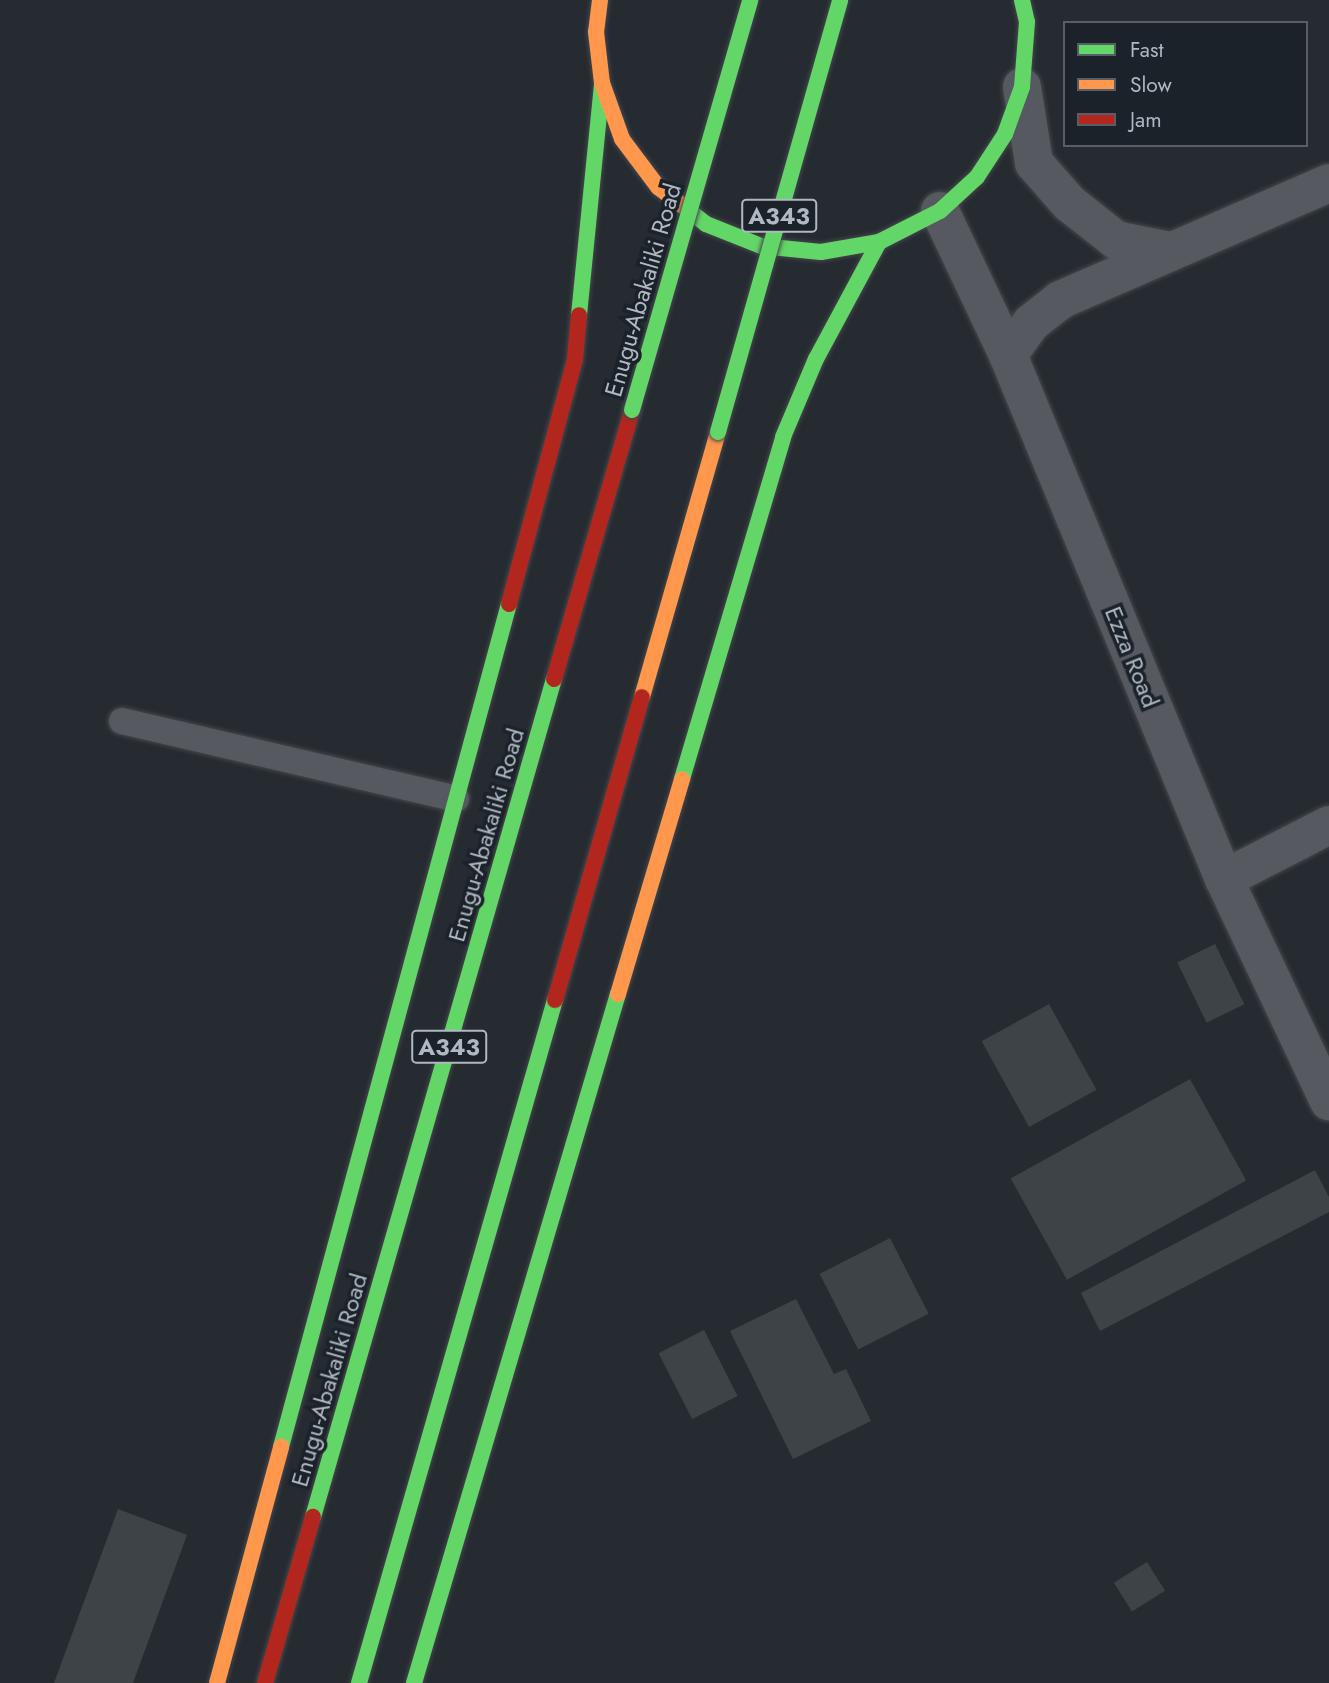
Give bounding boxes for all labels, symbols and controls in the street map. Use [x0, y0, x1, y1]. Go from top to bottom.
legend [1063, 21, 1308, 147]
text: Fast [1130, 35, 1163, 65]
text: Slow [1130, 70, 1172, 100]
text: Jam [1130, 105, 1162, 135]
street label: Enugu-Abakaliki Road [599, 180, 687, 400]
road number: A343 [740, 196, 818, 236]
street label: Ezza Road [1099, 602, 1165, 712]
street label: Enugu-Abakaliki Road [442, 725, 530, 945]
road number: A343 [410, 1028, 488, 1066]
street label: Enugu-Abakaliki Road [285, 1270, 373, 1490]

